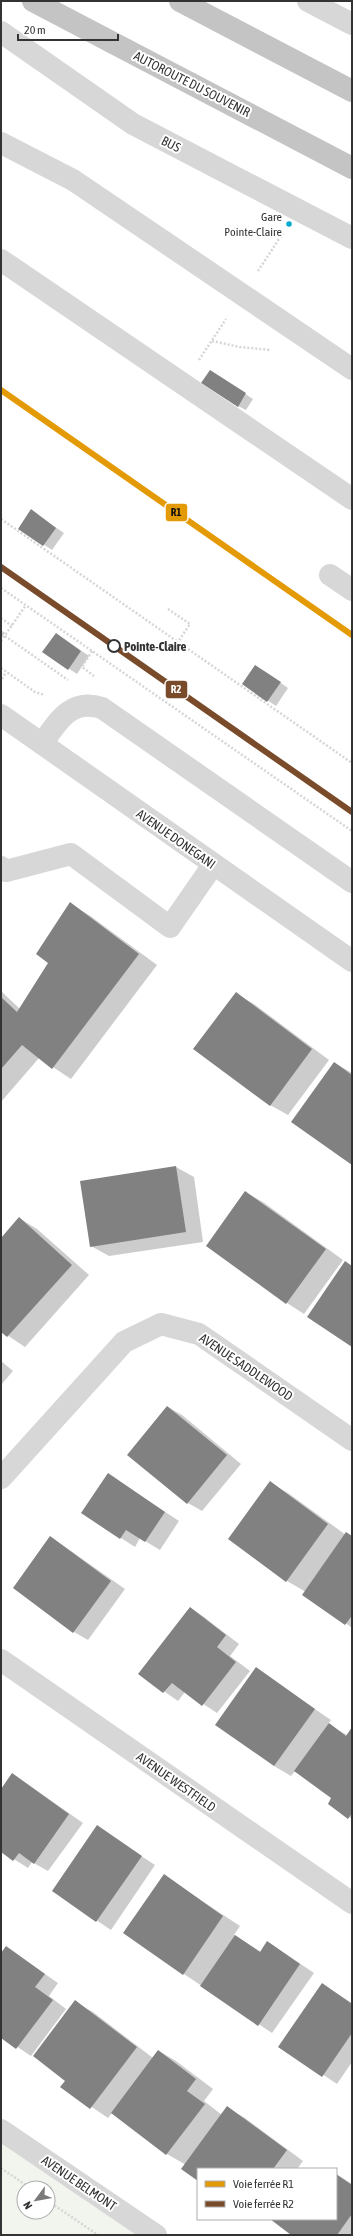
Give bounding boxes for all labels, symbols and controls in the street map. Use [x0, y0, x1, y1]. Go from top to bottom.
scale bar [18, 16, 118, 42]
text: 20 m [24, 23, 46, 37]
street label: AUTOROUTE DU SOUVENIR [131, 48, 253, 120]
street label: BUS [159, 133, 183, 155]
place label: Gare Pointe-Claire [224, 210, 282, 239]
marker: Gare Pointe-Claire [284, 219, 294, 229]
line badge: R1 [165, 503, 188, 522]
text: R1 [171, 506, 181, 518]
marker: Pointe-Claire [107, 639, 121, 653]
place label: Pointe-Claire [124, 639, 187, 654]
line badge: R2 [165, 680, 188, 699]
text: R2 [171, 683, 181, 695]
street label: AVENUE DONEGANI [134, 806, 218, 872]
street label: AVENUE SADDLEWOOD [196, 1330, 296, 1404]
street label: AVENUE WESTFIELD [134, 1749, 218, 1815]
street label: AVENUE BELMONT [39, 2152, 120, 2214]
legend [197, 2168, 337, 2220]
text: Voie ferrée R1 [233, 2177, 294, 2191]
north arrow [16, 2180, 56, 2220]
text: Voie ferrée R2 [233, 2197, 294, 2211]
text: N [21, 2199, 34, 2211]

